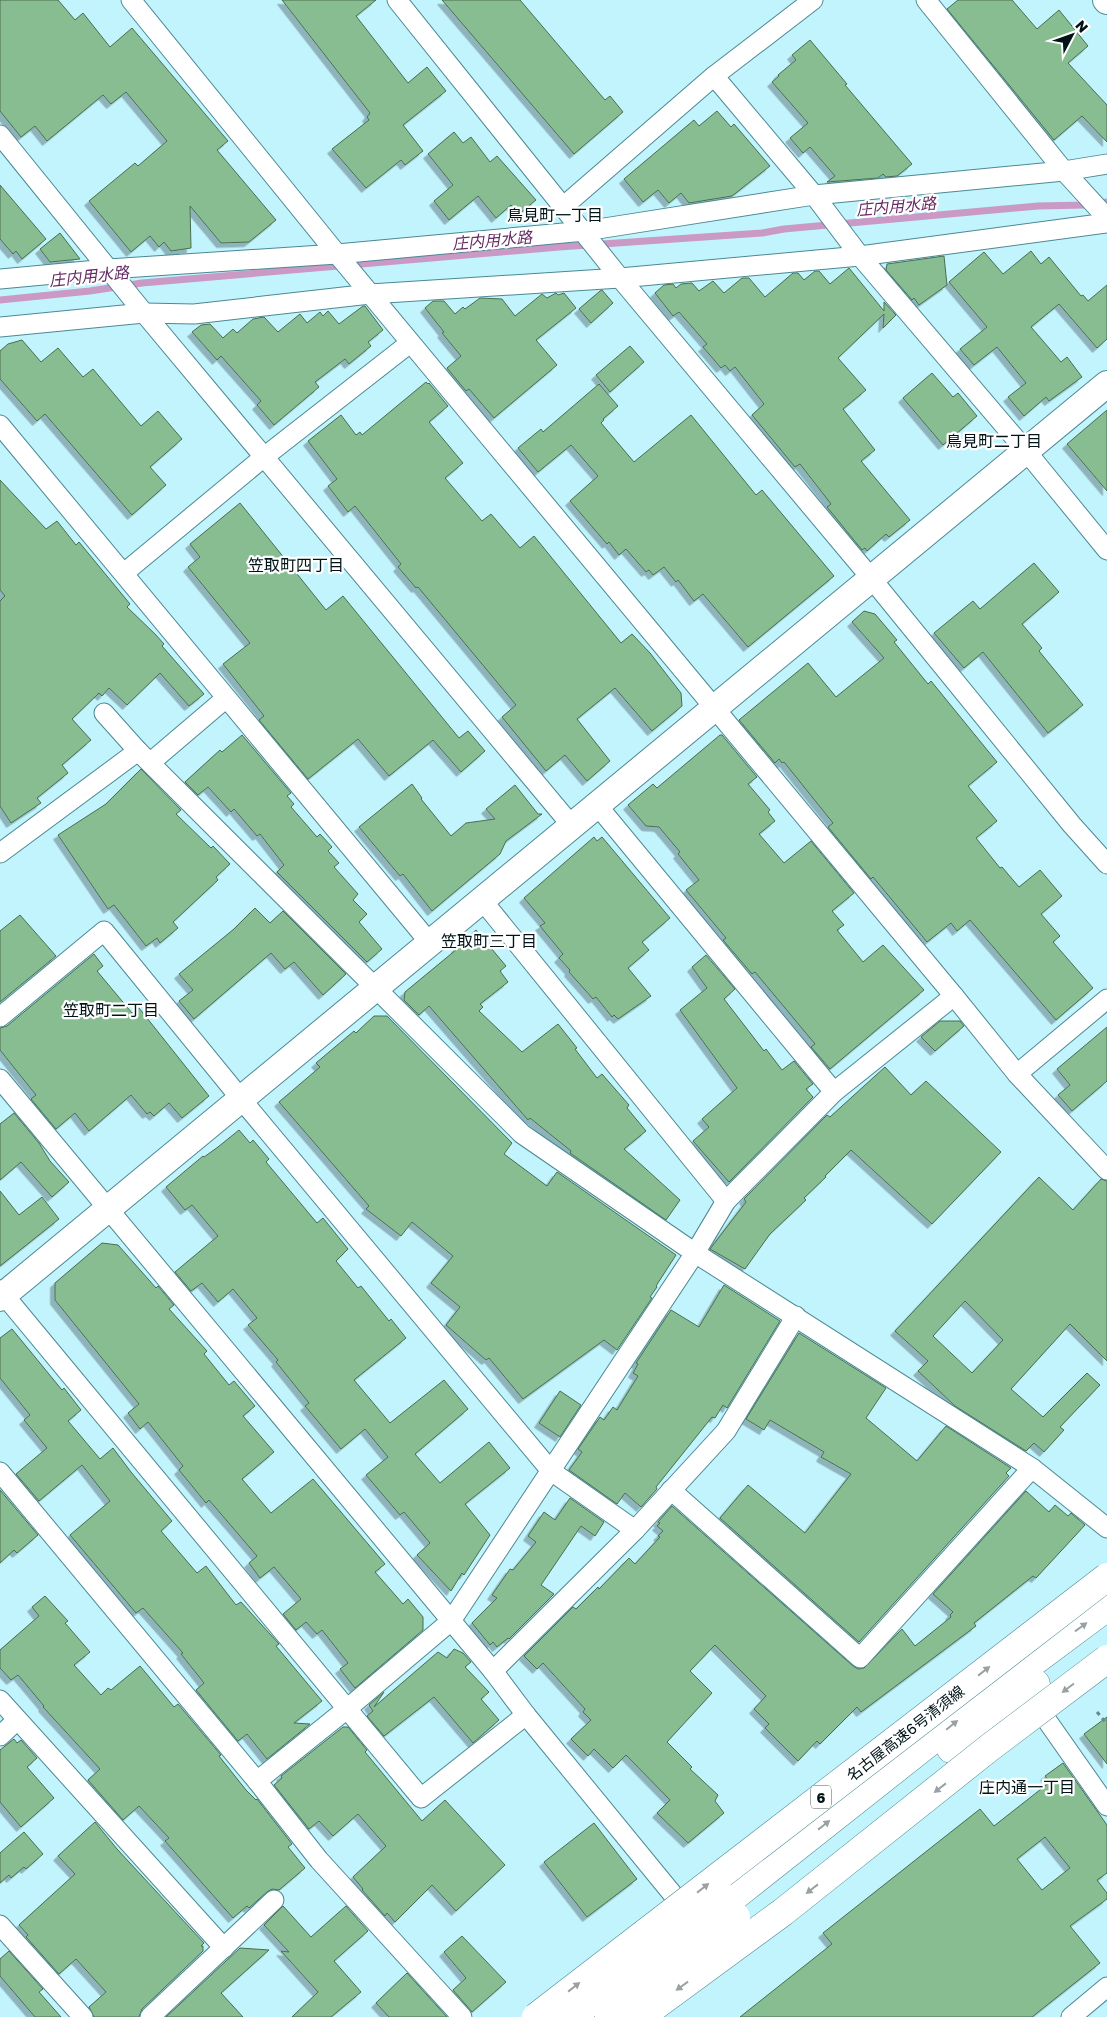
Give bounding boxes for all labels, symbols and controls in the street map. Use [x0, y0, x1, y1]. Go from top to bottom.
north arrow [1047, 10, 1097, 60]
text: N [1072, 17, 1092, 36]
water label: 庄内用水路 [855, 192, 939, 219]
district label: 鳥見町一丁目 [507, 205, 603, 225]
water label: 庄内用水路 [451, 226, 535, 253]
water label: 庄内用水路 [48, 262, 132, 290]
district label: 鳥見町二丁目 [946, 431, 1042, 451]
district label: 笠取町四丁目 [248, 555, 344, 575]
district label: 笠取町三丁目 [441, 931, 537, 951]
district label: 笠取町二丁目 [63, 1000, 159, 1020]
one-way arrow [1074, 1621, 1087, 1632]
one-way arrow [977, 1666, 990, 1677]
street label: 名古屋高速6号清須線 [843, 1682, 967, 1784]
one-way arrow [1061, 1683, 1075, 1693]
one-way arrow [945, 1719, 958, 1730]
district label: 庄内通一丁目 [979, 1777, 1075, 1797]
one-way arrow [933, 1782, 946, 1793]
road number: 6 [811, 1785, 831, 1808]
one-way arrow [818, 1820, 831, 1831]
one-way arrow [696, 1882, 709, 1893]
one-way arrow [806, 1883, 819, 1894]
one-way arrow [675, 1981, 689, 1991]
one-way arrow [567, 1982, 580, 1993]

